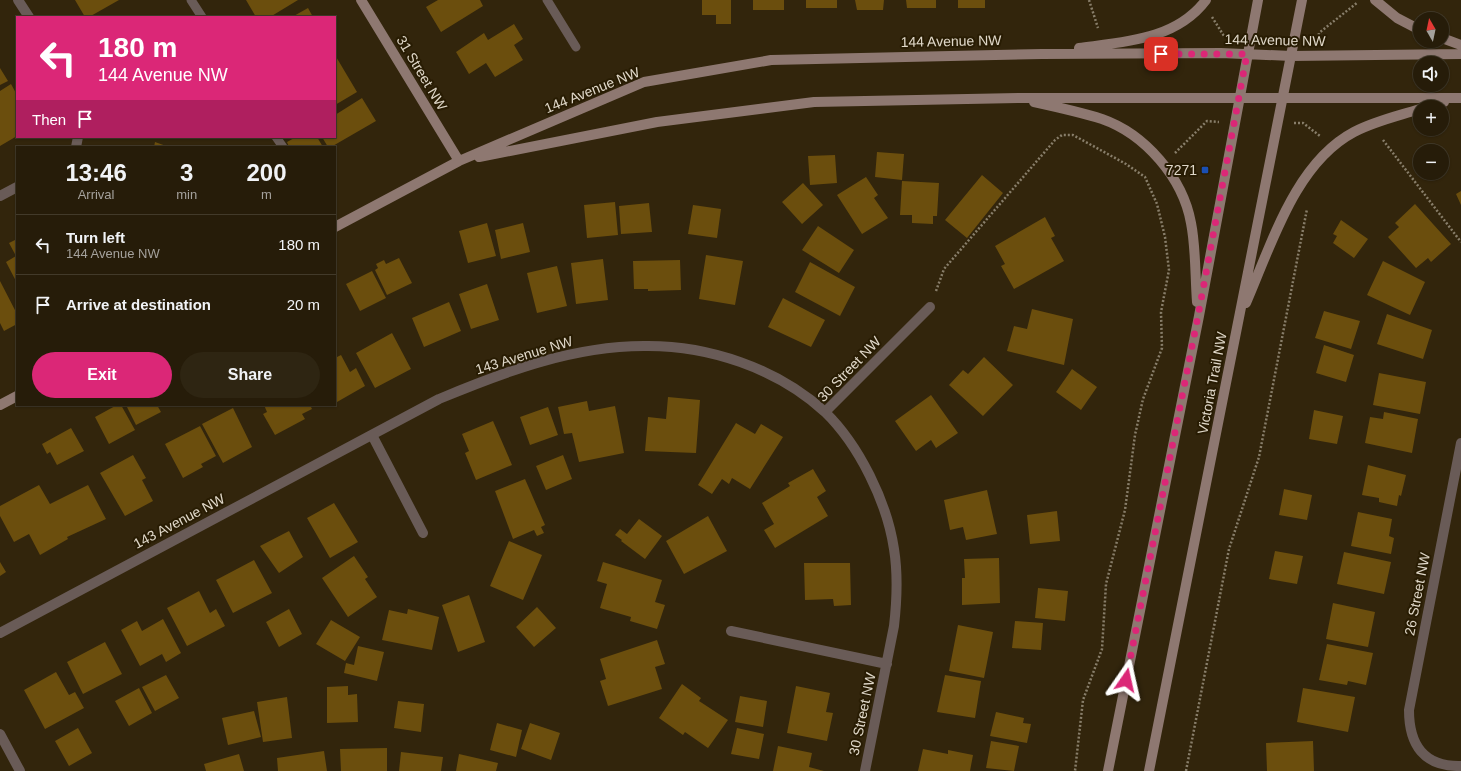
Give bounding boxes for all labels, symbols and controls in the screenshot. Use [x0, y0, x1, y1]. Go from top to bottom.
north arrow [1413, 12, 1449, 48]
map controls [1413, 12, 1449, 180]
street label: 144 Avenue NW [1224, 31, 1326, 49]
icon: left [32, 32, 84, 84]
text: 180 m [98, 32, 177, 63]
street label: 144 Avenue NW [900, 32, 1002, 50]
street label: 31 Street NW [394, 33, 451, 114]
pin [1144, 37, 1178, 71]
icon: arrive [1150, 43, 1172, 65]
button: sound [1413, 56, 1449, 92]
street label: 144 Avenue NW [542, 63, 643, 116]
text: 144 Avenue NW [98, 65, 228, 85]
button: + [1413, 100, 1449, 136]
icon: arrive [74, 108, 96, 130]
text: Then [32, 111, 66, 128]
button: − [1413, 144, 1449, 180]
text: 13:46 [65, 159, 127, 186]
text: 3 [180, 159, 193, 186]
text: 200 [247, 159, 287, 186]
place label: 7271 [1166, 162, 1197, 178]
marker: 7271 [1200, 165, 1210, 175]
text: Arrival [78, 187, 115, 202]
text: min [176, 187, 197, 202]
text: m [261, 187, 272, 202]
text: Turn left [66, 229, 125, 246]
icon: left [32, 234, 54, 256]
text: 180 m [278, 236, 320, 253]
text: 144 Avenue NW [66, 246, 160, 261]
icon: arrive [32, 294, 54, 316]
text: Arrive at destination [66, 296, 211, 313]
text: 20 m [287, 296, 320, 313]
street label: Victoria Trail NW [1194, 330, 1230, 436]
street label: 143 Avenue NW [473, 332, 575, 377]
street label: 30 Street NW [814, 333, 884, 405]
button: Exit [32, 352, 172, 398]
button: Share [180, 352, 320, 398]
street label: 143 Avenue NW [131, 490, 228, 552]
street label: 26 Street NW [1401, 550, 1433, 637]
position arrow [1105, 659, 1147, 701]
street label: 30 Street NW [845, 670, 879, 757]

